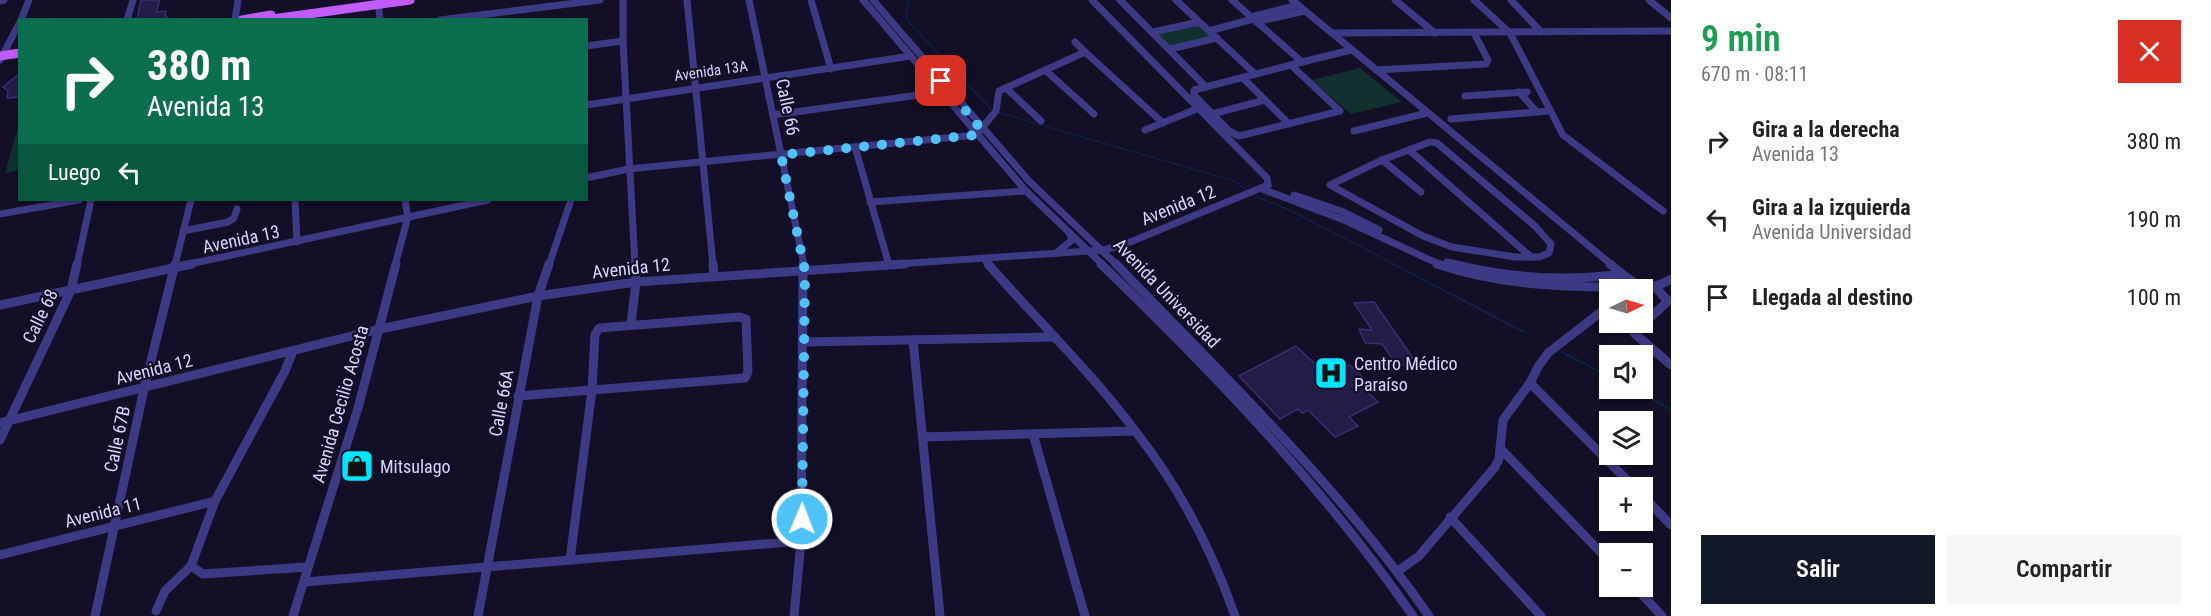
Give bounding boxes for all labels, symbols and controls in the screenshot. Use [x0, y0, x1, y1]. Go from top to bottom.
text: 9 min [1701, 18, 1781, 60]
button: close [2118, 20, 2181, 83]
text: 380 m [147, 41, 252, 90]
icon: right [48, 42, 126, 120]
pin [915, 55, 966, 106]
street label: Avenida 13A [673, 57, 749, 85]
text: 670 m · 08:11 [1701, 62, 1808, 86]
icon: arrive [924, 64, 957, 97]
street label: Calle 66 [772, 77, 804, 137]
text: Avenida 13 [147, 91, 264, 123]
text: Gira a la derecha [1752, 117, 1900, 142]
icon: right [1701, 125, 1734, 158]
text: 380 m [2127, 129, 2181, 154]
text: Avenida 13 [1752, 142, 1839, 166]
icon: left [113, 156, 146, 189]
text: Luego [48, 160, 101, 185]
street label: Avenida 12 [1138, 181, 1218, 229]
text: Gira a la izquierda [1752, 195, 1911, 220]
icon: left [1701, 203, 1734, 236]
text: 190 m [2127, 207, 2181, 232]
text: Avenida Universidad [1752, 220, 1912, 244]
street label: Avenida 13 [201, 221, 281, 257]
street label: Avenida Universidad [1110, 234, 1224, 352]
street label: Avenida 12 [591, 253, 671, 283]
north arrow [1599, 279, 1653, 333]
map controls [1599, 279, 1653, 597]
icon: arrive [1701, 281, 1734, 314]
text: Llegada al destino [1752, 285, 1913, 310]
text: 100 m [2127, 285, 2181, 310]
street label: Calle 68 [18, 286, 62, 346]
street label: Avenida Cecilio Acosta [307, 323, 373, 485]
button: sound [1599, 345, 1653, 399]
street label: Avenida 12 [113, 349, 195, 389]
place label: Centro Médico Paraíso [1354, 353, 1458, 395]
hospital icon: Centro Médico Paraíso [1313, 355, 1349, 391]
street label: Calle 66A [484, 367, 518, 438]
street label: Calle 67B [100, 404, 134, 474]
button: layers [1599, 411, 1653, 465]
shop icon: Mitsulago [339, 448, 375, 484]
place label: Mitsulago [380, 456, 451, 477]
button: + [1599, 477, 1653, 531]
position arrow [770, 487, 834, 551]
street label: Avenida 11 [62, 492, 144, 532]
button: Salir [1701, 535, 1935, 604]
button: Compartir [1947, 535, 2181, 604]
button: − [1599, 543, 1653, 597]

